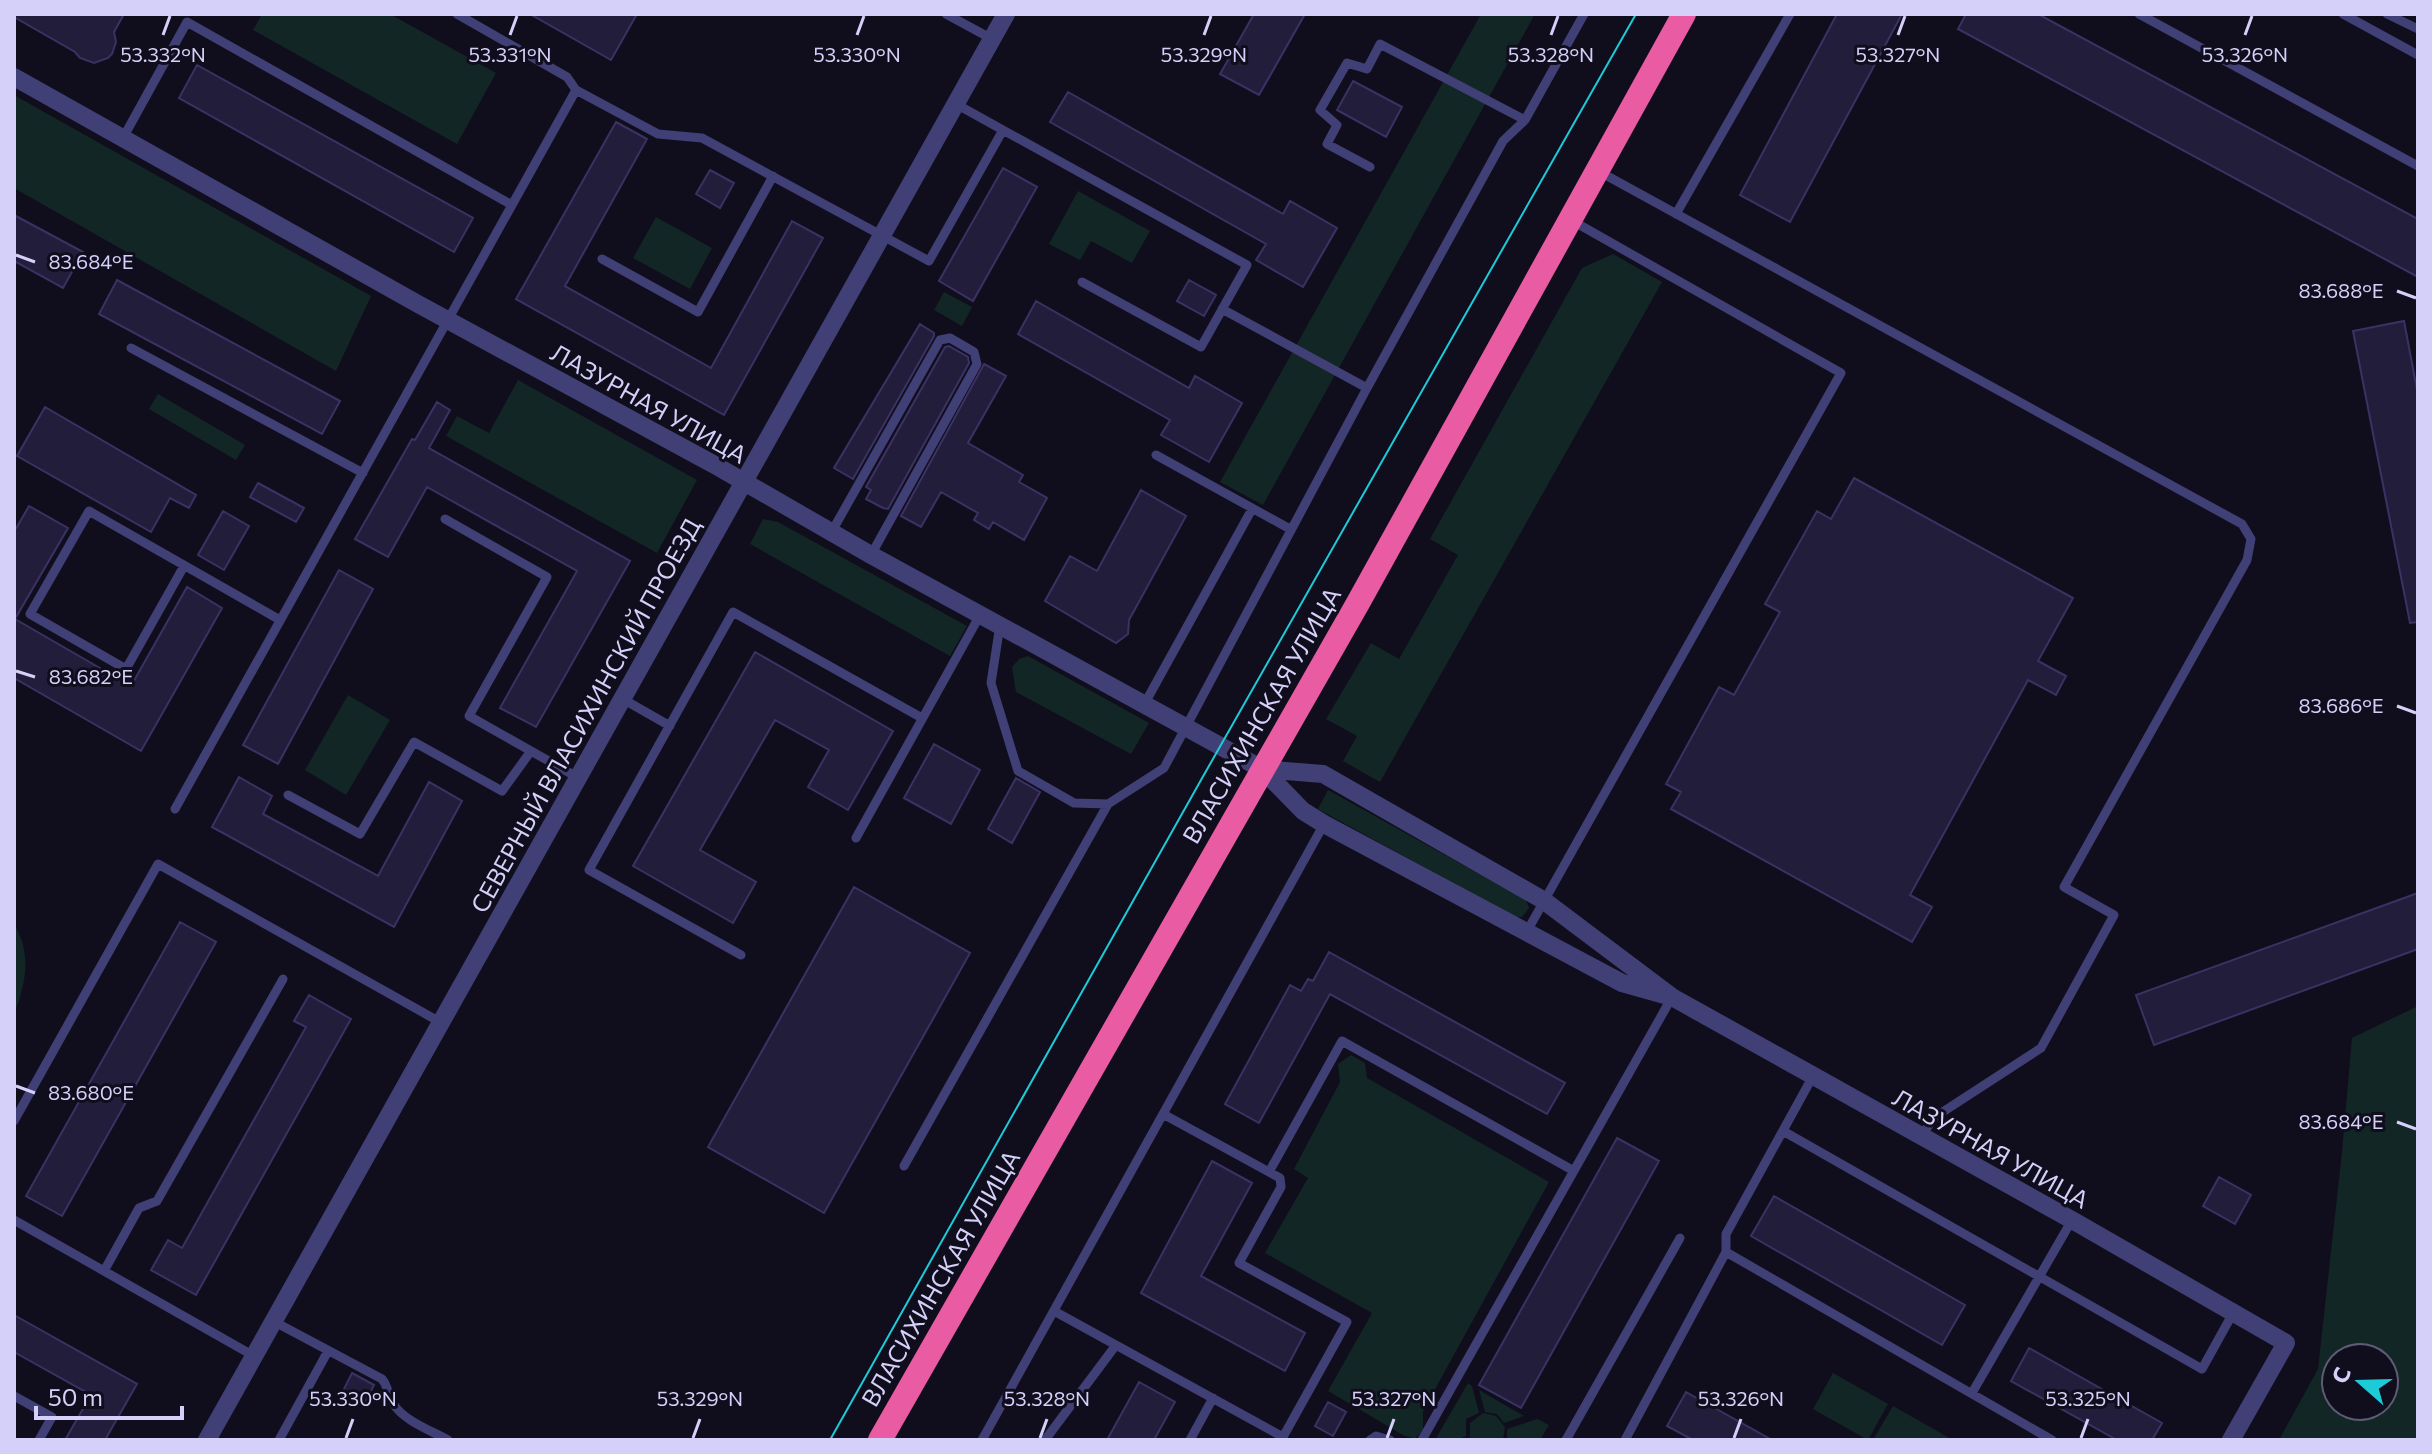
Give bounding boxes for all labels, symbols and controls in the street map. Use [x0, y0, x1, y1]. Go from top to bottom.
text: 53.332°N [120, 42, 206, 66]
text: 53.331°N [468, 42, 552, 66]
text: 53.330°N [813, 42, 901, 66]
text: 53.329°N [1161, 42, 1247, 66]
text: 53.328°N [1508, 42, 1594, 66]
text: 53.327°N [1856, 42, 1940, 66]
text: 53.326°N [2202, 42, 2288, 66]
text: 83.684°E [48, 249, 134, 273]
text: 83.688°E [2298, 278, 2384, 302]
street label: ЛАЗУРНАЯ УЛИЦА [546, 337, 752, 469]
street label: СЕВЕРНЫЙ ВЛАСИХИНСКИЙ ПРОЕЗД [464, 513, 706, 917]
street label: ВЛАСИХИНСКАЯ УЛИЦА [1176, 582, 1346, 848]
text: 83.682°E [49, 664, 133, 688]
text: 83.686°E [2298, 693, 2384, 717]
text: 83.680°E [48, 1080, 134, 1104]
street label: ЛАЗУРНАЯ УЛИЦА [1888, 1082, 2094, 1214]
text: 83.684°E [2298, 1109, 2384, 1133]
street label: ВЛАСИХИНСКАЯ УЛИЦА [855, 1145, 1025, 1411]
north arrow [2320, 1342, 2400, 1422]
text: С [2325, 1363, 2356, 1387]
scale bar [36, 1370, 182, 1420]
text: 50 m [48, 1382, 103, 1411]
text: 53.330°N [309, 1386, 397, 1410]
text: 53.329°N [657, 1386, 743, 1410]
text: 53.328°N [1004, 1386, 1090, 1410]
text: 53.327°N [1352, 1386, 1436, 1410]
text: 53.326°N [1698, 1386, 1784, 1410]
text: 53.325°N [2045, 1386, 2131, 1410]

